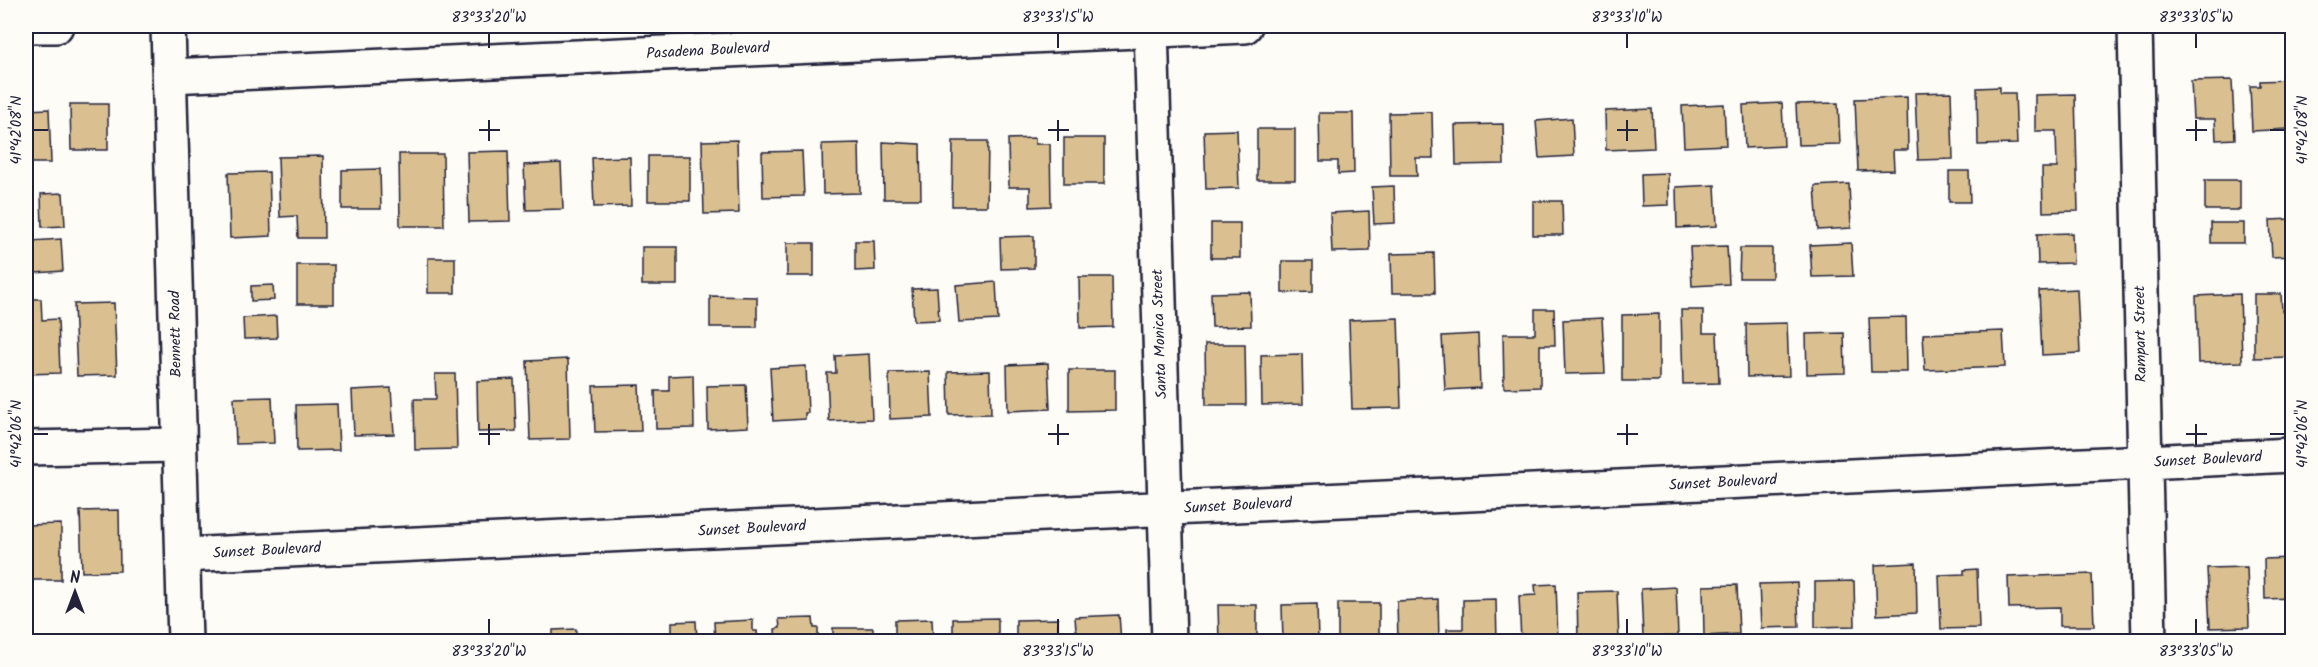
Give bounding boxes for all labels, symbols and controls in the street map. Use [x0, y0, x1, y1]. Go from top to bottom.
text: 83°33'20"W [452, 6, 527, 30]
text: 83°33'15"W [1022, 6, 1094, 30]
text: 83°33'10"W [1592, 6, 1663, 30]
text: 83°33'05"W [2159, 6, 2233, 30]
street label: Pasadena Boulevard [646, 36, 771, 66]
text: 41°42'08"N [5, 96, 29, 164]
text: 41°42'08"N [2291, 96, 2315, 164]
street label: Santa Monica Street [1146, 269, 1174, 399]
street label: Rampart Street [2128, 285, 2154, 383]
street label: Bennett Road [163, 290, 189, 378]
text: 41°42'06"N [5, 400, 29, 468]
text: 41°42'06"N [2291, 400, 2315, 468]
street label: Sunset Boulevard [2153, 445, 2263, 475]
street label: Sunset Boulevard [1668, 468, 1778, 498]
street label: Sunset Boulevard [1183, 491, 1293, 521]
street label: Sunset Boulevard [697, 514, 807, 544]
street label: Sunset Boulevard [212, 536, 322, 566]
north arrow [45, 562, 105, 622]
text: N [70, 566, 80, 591]
text: 83°33'20"W [452, 640, 527, 664]
text: 83°33'15"W [1022, 640, 1094, 664]
text: 83°33'10"W [1592, 640, 1663, 664]
text: 83°33'05"W [2159, 640, 2233, 664]

